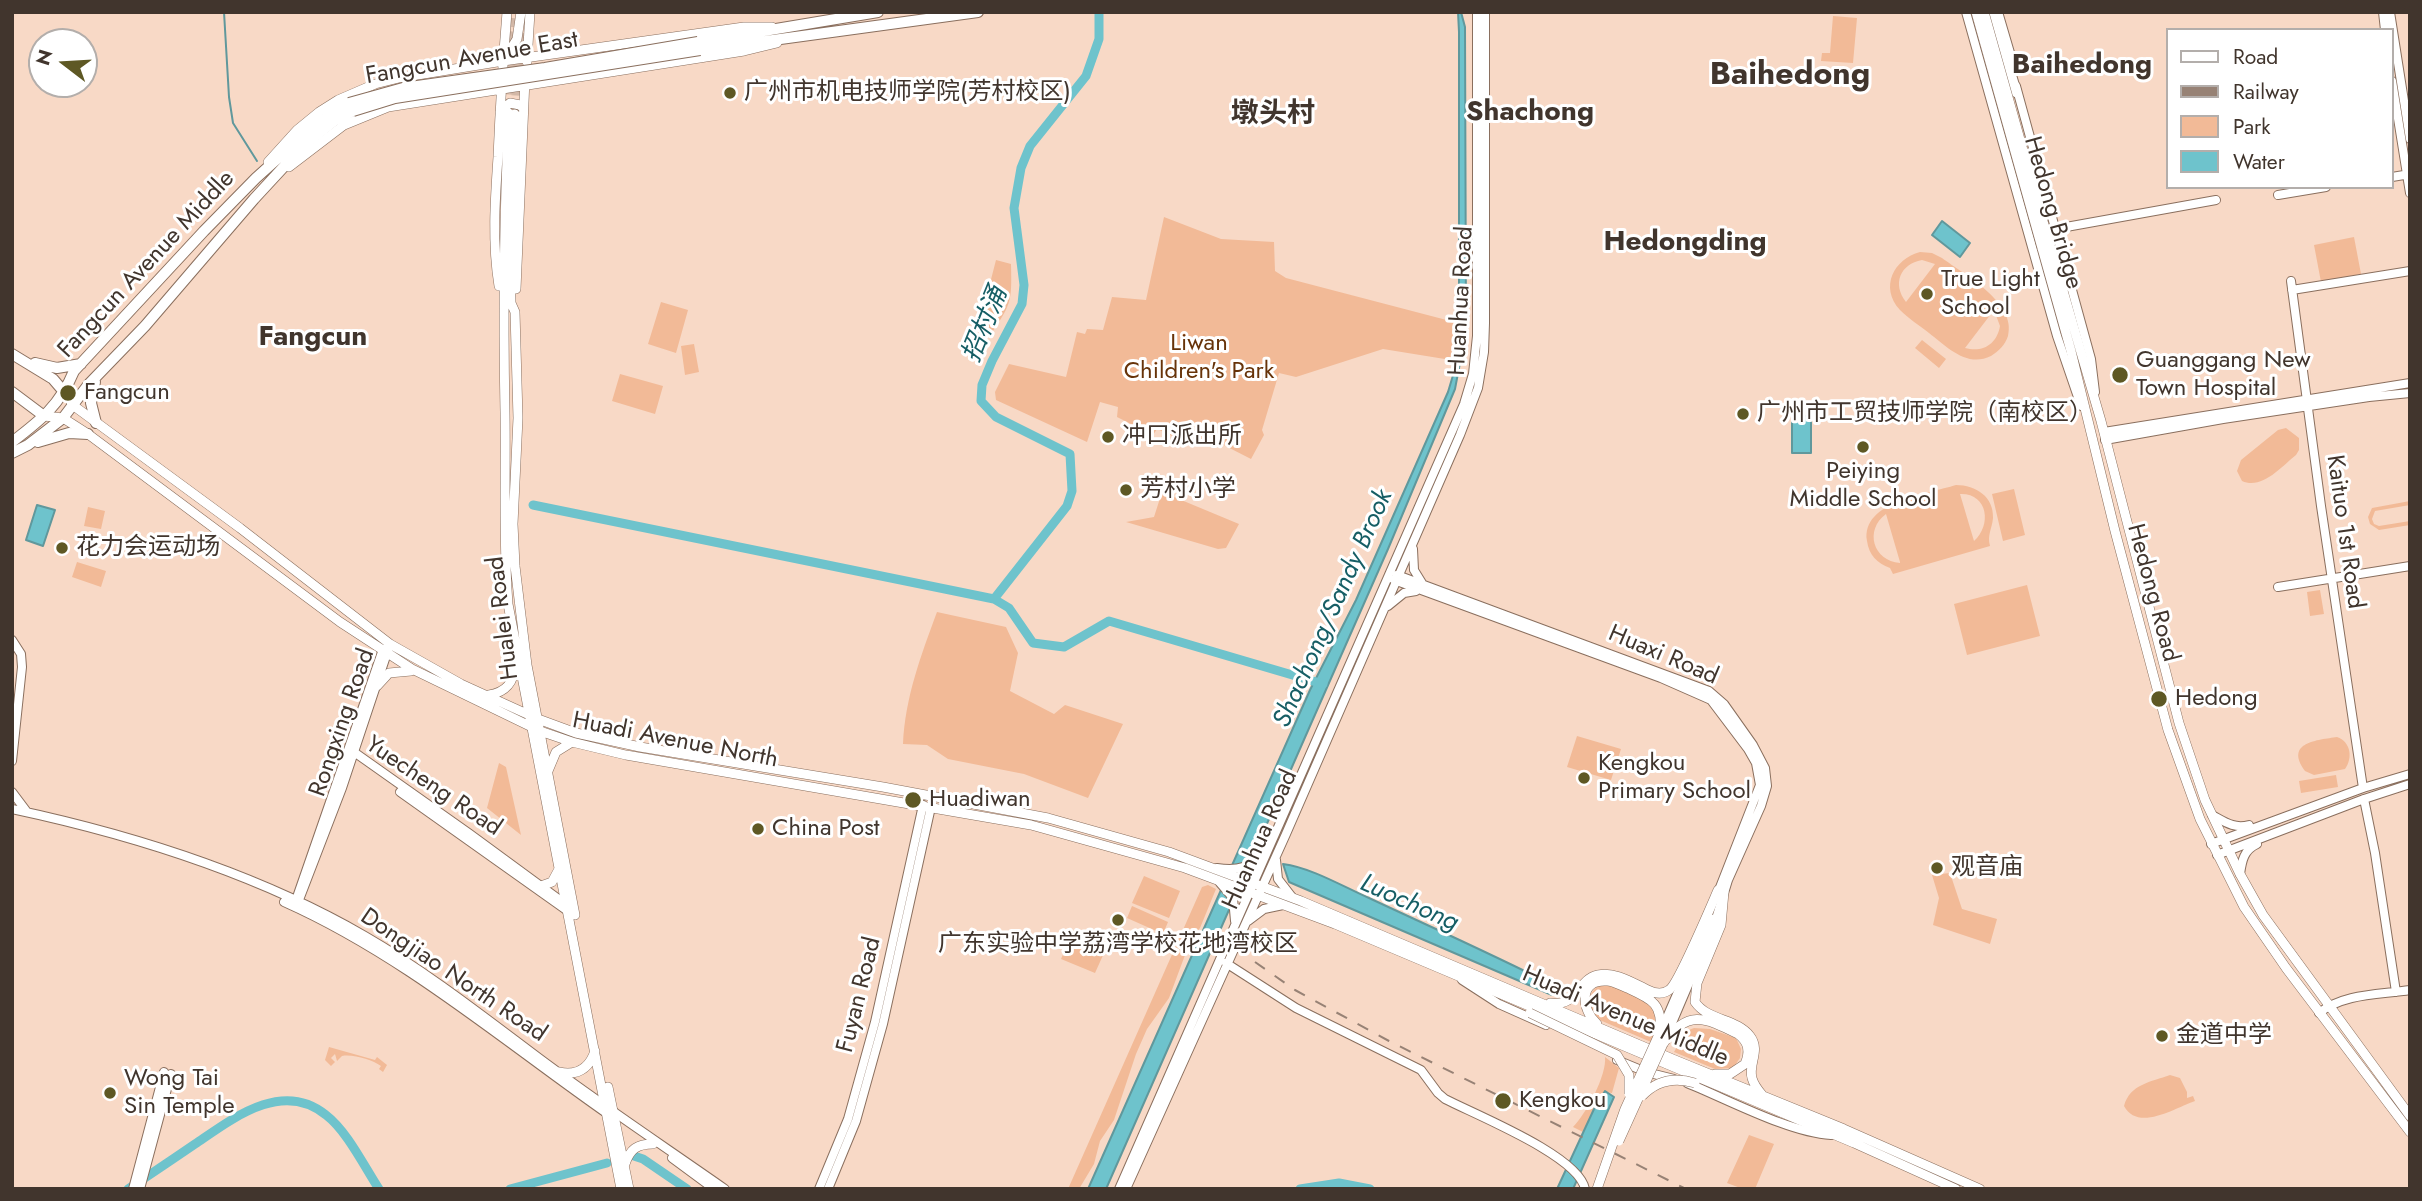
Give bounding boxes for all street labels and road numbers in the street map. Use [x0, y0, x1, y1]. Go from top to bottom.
street label: Fangcun Avenue East [364, 26, 580, 92]
street label: Hedong Bridge [2016, 133, 2088, 293]
street label: Fangcun Avenue Middle [53, 165, 241, 365]
street label: Huanhua Road [1444, 226, 1480, 376]
street label: Kaituo 1st Road [2319, 453, 2369, 611]
street label: Hedong Road [2120, 521, 2184, 665]
street label: Hualei Road [482, 555, 526, 681]
street label: Huaxi Road [1604, 620, 1722, 692]
street label: Rongxing Road [304, 645, 382, 801]
street label: Huadi Avenue North [570, 707, 780, 775]
street label: Yuecheng Road [359, 731, 507, 843]
street label: Huanhua Road [1217, 766, 1305, 914]
street label: Dongjiao North Road [354, 903, 552, 1049]
street label: Fuyan Road [832, 934, 888, 1056]
street label: Huadi Avenue Middle [1518, 961, 1732, 1073]

